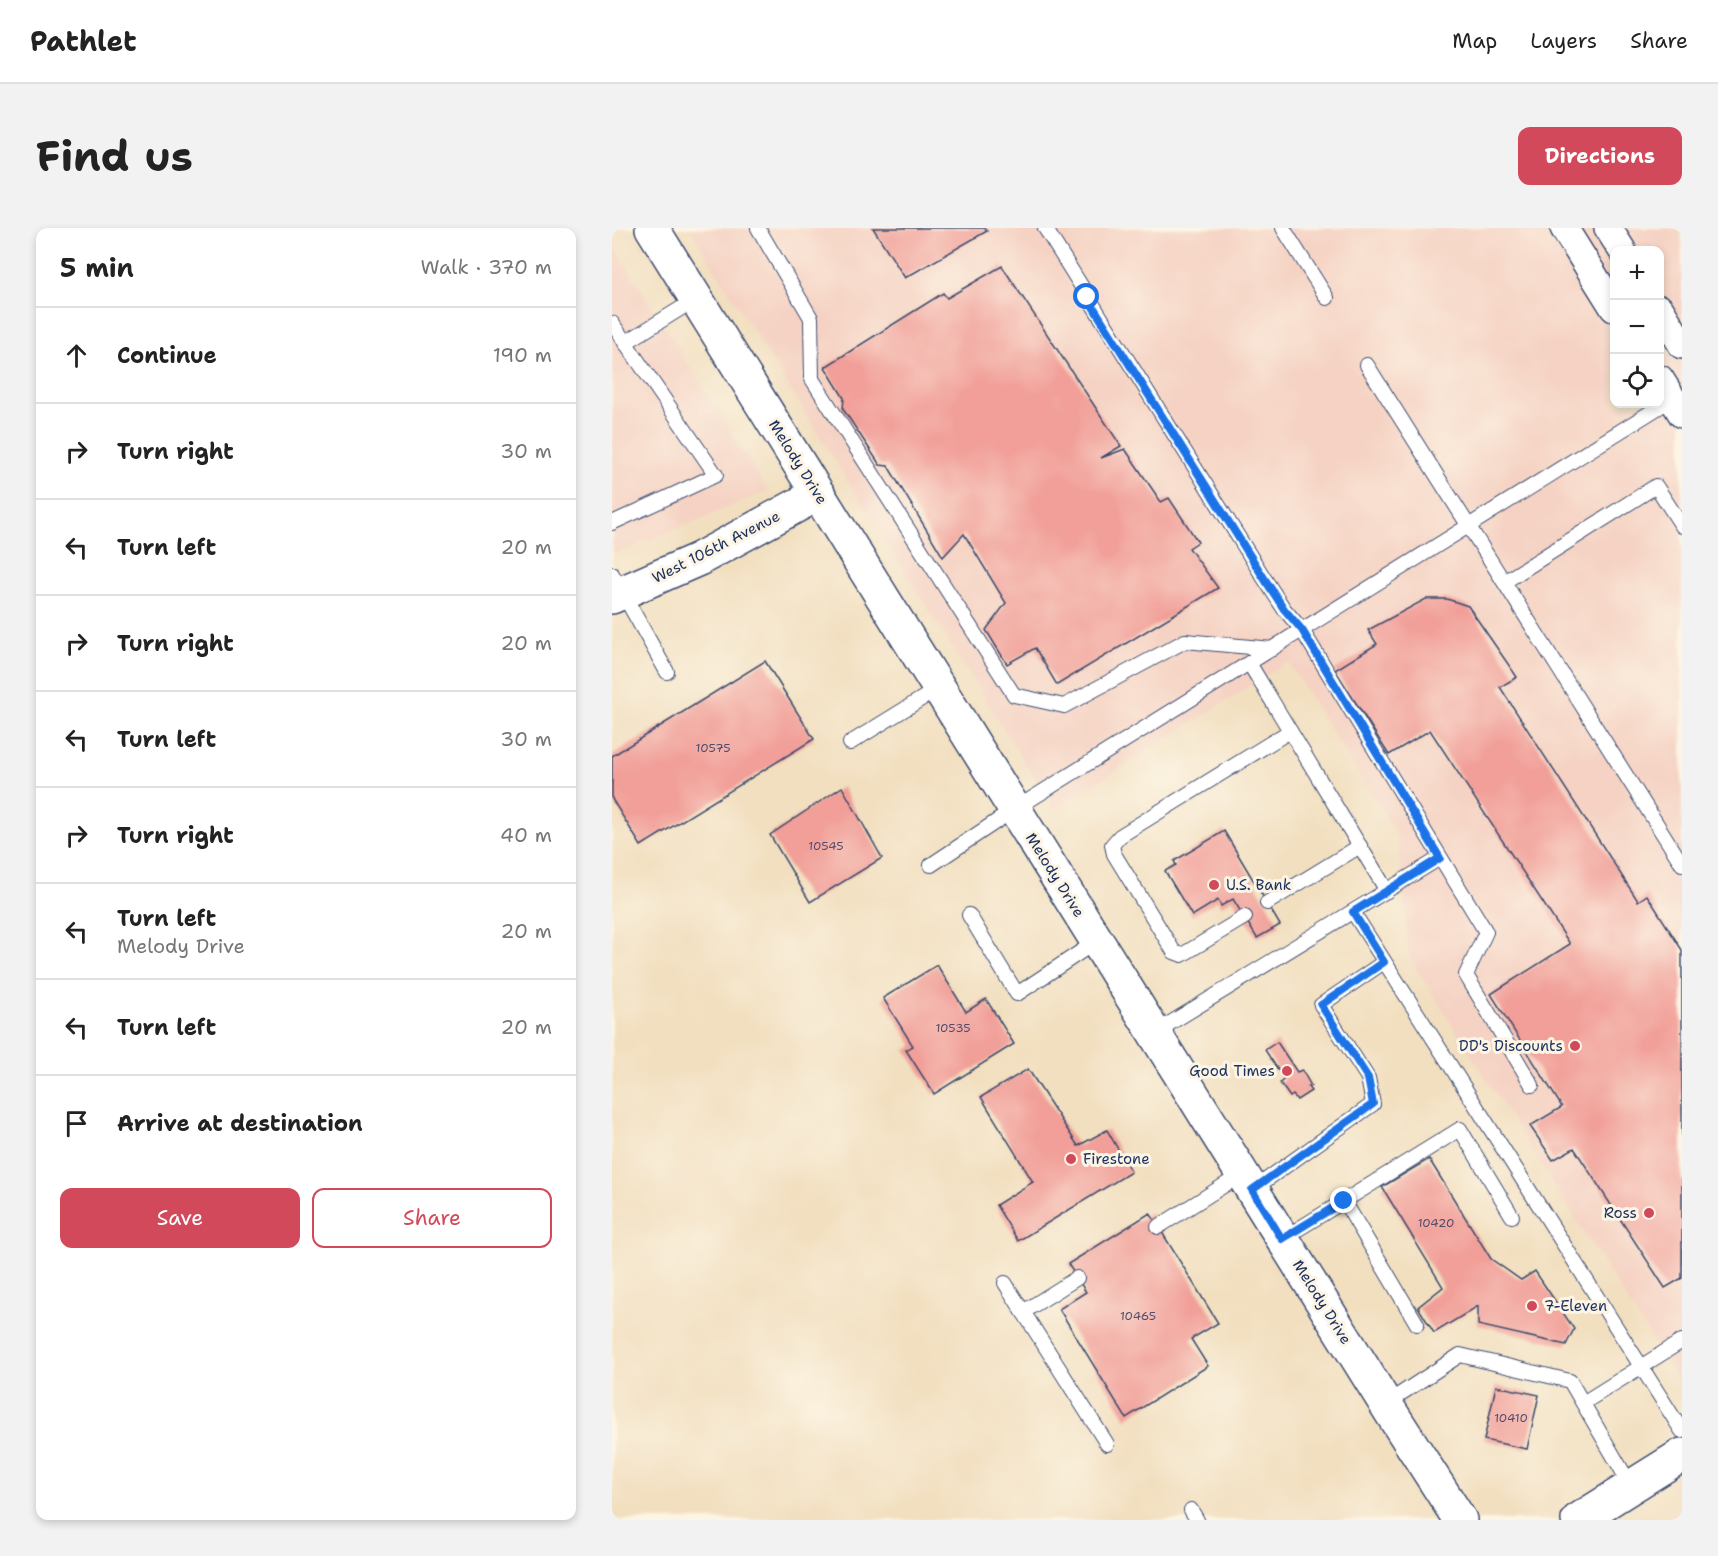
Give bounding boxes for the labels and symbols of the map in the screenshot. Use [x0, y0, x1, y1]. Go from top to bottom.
route start [1073, 283, 1099, 309]
street label: Melody Drive [764, 416, 832, 508]
street label: West 106th Avenue [649, 506, 783, 588]
house number: 10575 [695, 740, 731, 756]
street label: Melody Drive [1021, 829, 1089, 921]
house number: 10545 [808, 838, 844, 854]
place label: U.S. Bank [1226, 875, 1291, 895]
marker: U.S. Bank [1207, 878, 1221, 892]
house number: 10535 [935, 1020, 971, 1036]
place label: DD's Discounts [1459, 1036, 1563, 1056]
marker: DD's Discounts [1568, 1039, 1582, 1053]
place label: Good Times [1189, 1061, 1275, 1081]
marker: Good Times [1280, 1064, 1294, 1078]
place label: Firestone [1083, 1149, 1150, 1169]
marker: Firestone [1064, 1152, 1078, 1166]
route end [1330, 1187, 1356, 1213]
place label: Ross [1604, 1203, 1637, 1223]
marker: Ross [1642, 1206, 1656, 1220]
house number: 10420 [1418, 1215, 1454, 1231]
street label: Melody Drive [1288, 1256, 1356, 1348]
place label: 7-Eleven [1544, 1296, 1607, 1316]
marker: 7-Eleven [1525, 1299, 1539, 1313]
house number: 10465 [1120, 1308, 1156, 1324]
house number: 10410 [1494, 1410, 1528, 1426]

